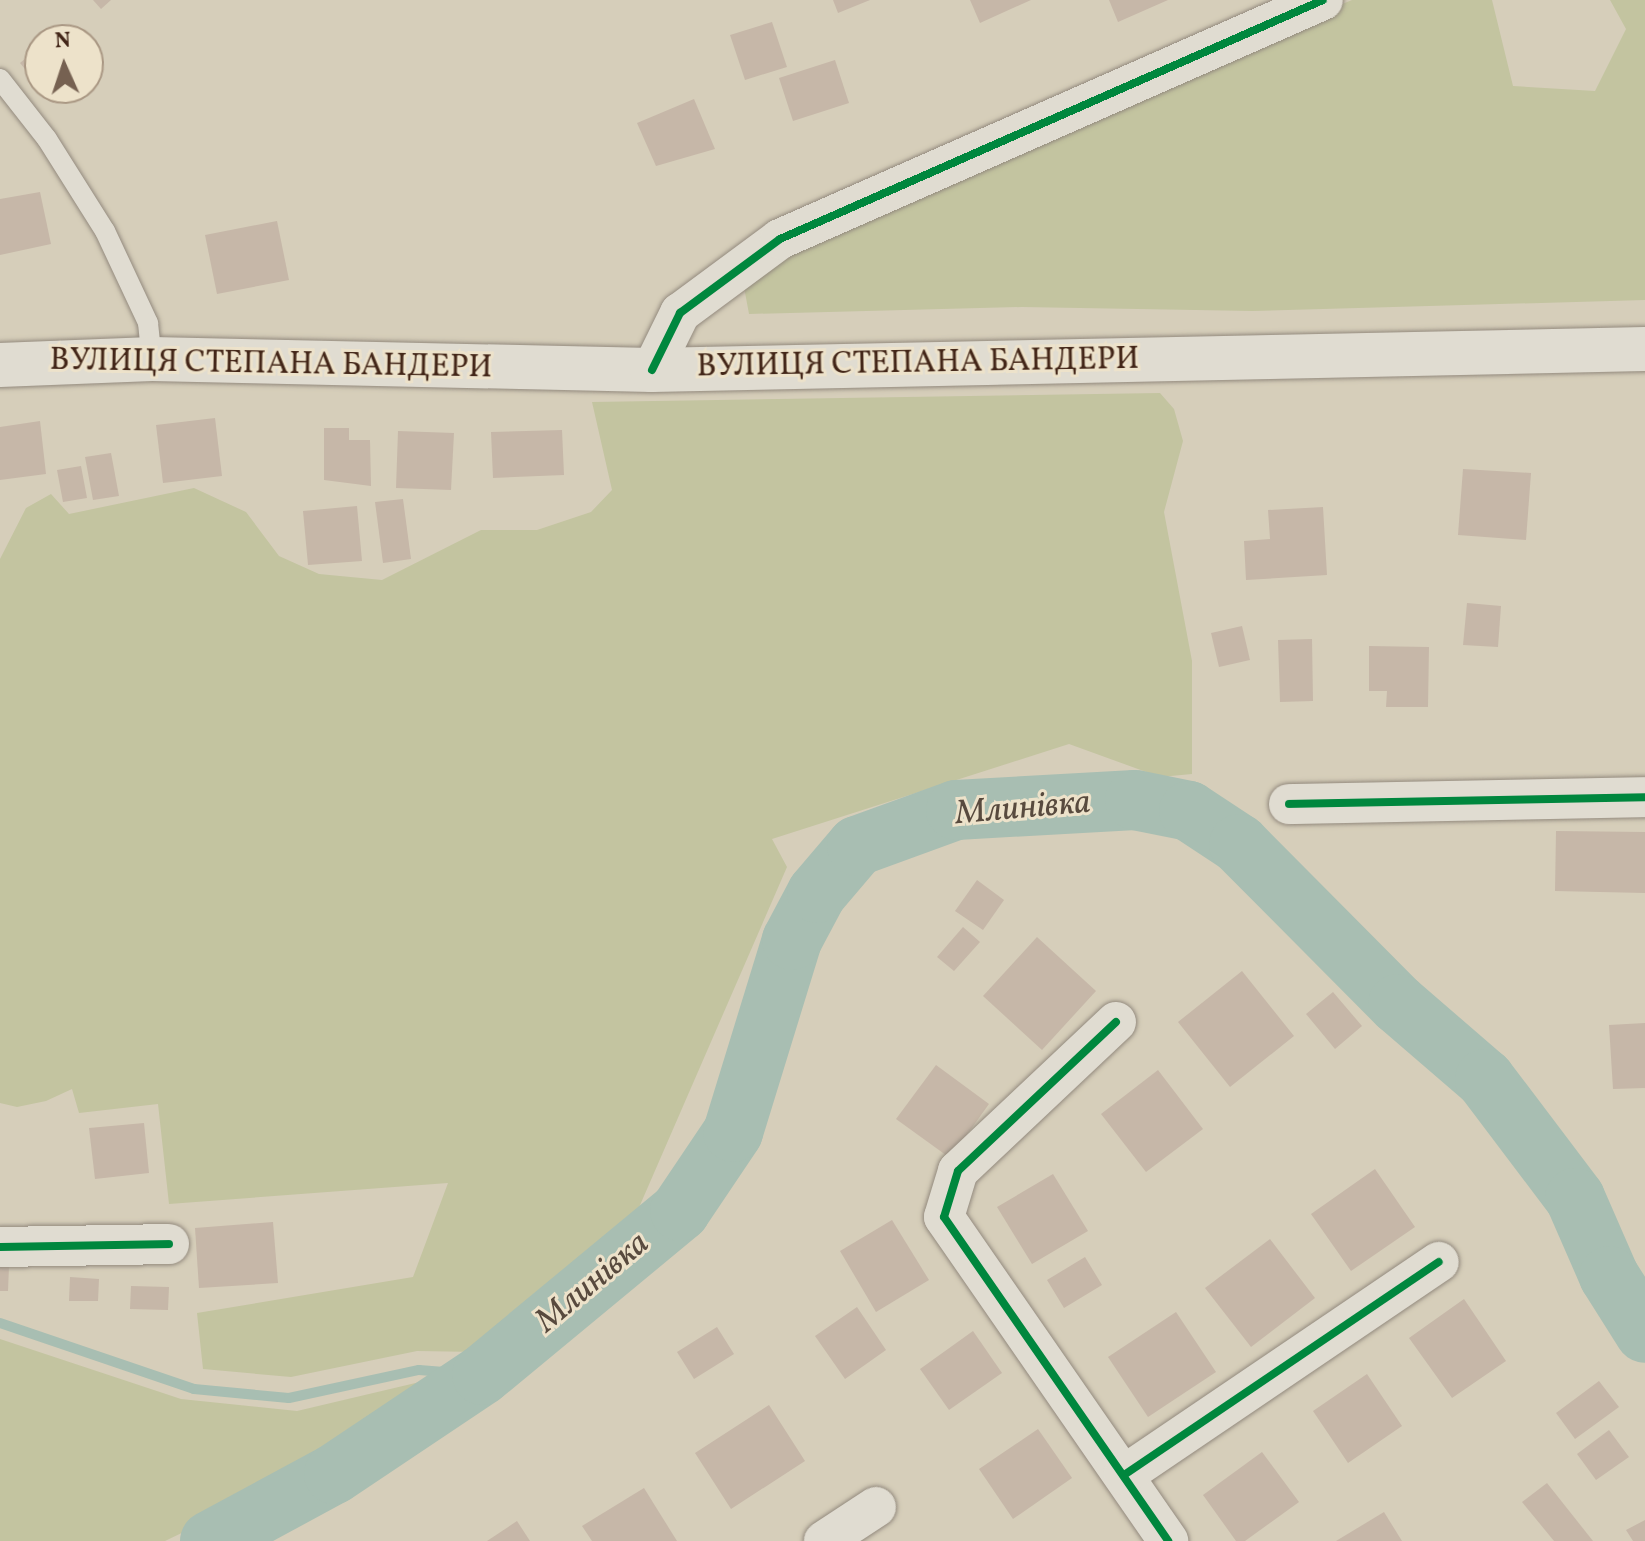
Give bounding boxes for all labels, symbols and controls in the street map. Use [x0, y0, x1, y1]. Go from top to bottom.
north arrow [24, 24, 104, 104]
text: N [54, 26, 72, 57]
street label: ВУЛИЦЯ СТЕПАНА БАНДЕРИ [696, 341, 1140, 387]
street label: ВУЛИЦЯ СТЕПАНА БАНДЕРИ [49, 342, 493, 388]
water label: Млинівка [954, 783, 1092, 835]
water label: Млинівка [528, 1224, 658, 1342]

